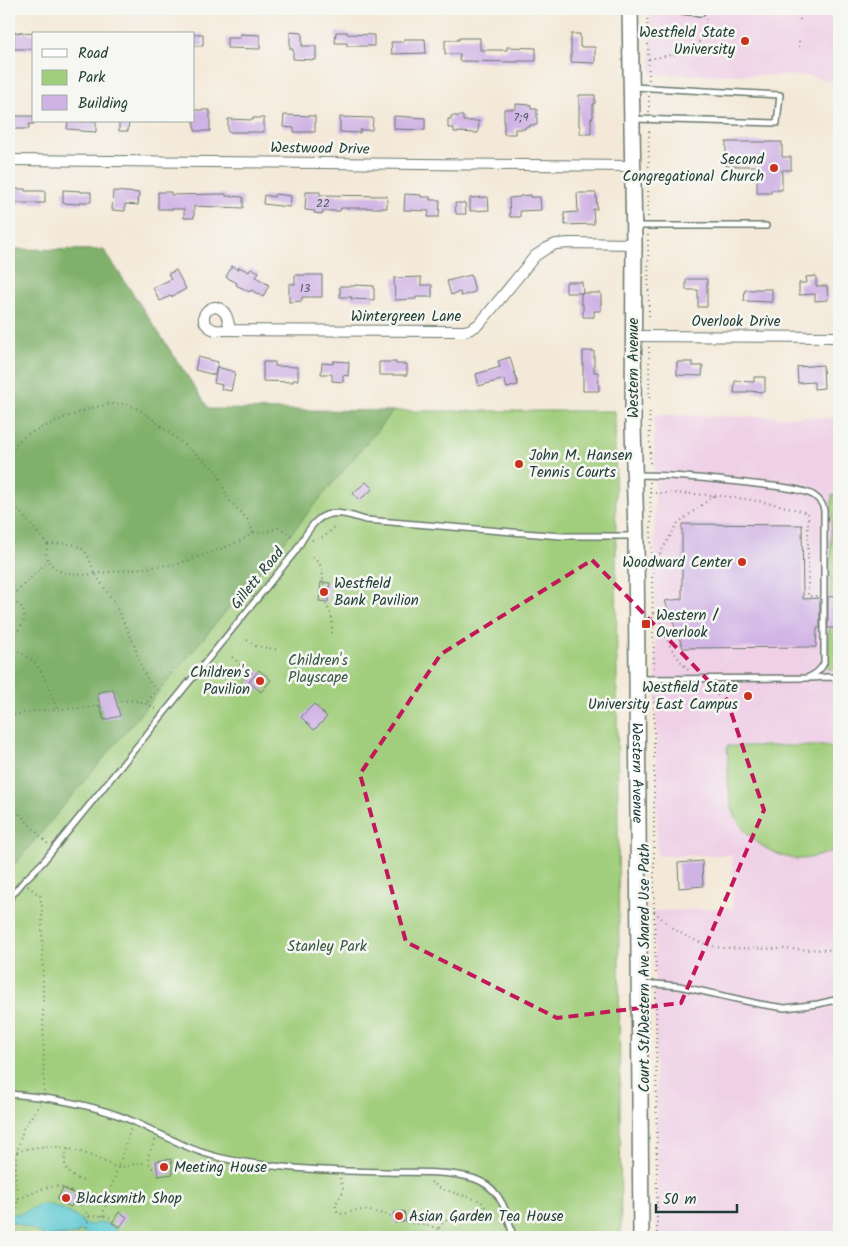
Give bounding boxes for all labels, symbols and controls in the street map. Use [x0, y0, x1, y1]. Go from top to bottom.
place label: Westfield State University [639, 21, 736, 62]
legend [32, 32, 195, 122]
marker: Westfield State University [739, 35, 751, 47]
text: Road [78, 42, 109, 66]
text: Park [78, 66, 106, 90]
text: Building [78, 92, 128, 116]
house number: 7;9 [513, 108, 529, 127]
street label: Westwood Drive [270, 136, 370, 162]
place label: Second Congregational Church [622, 148, 765, 189]
marker: Second Congregational Church [768, 162, 780, 174]
house number: 22 [316, 194, 330, 213]
house number: 13 [300, 279, 310, 298]
street label: Wintergreen Lane [351, 305, 461, 329]
street label: Overlook Drive [692, 310, 781, 334]
street label: Western Avenue [622, 317, 646, 418]
place label: John M. Hansen Tennis Courts [529, 444, 633, 485]
marker: John M. Hansen Tennis Courts [513, 458, 525, 470]
street label: Gillett Road [225, 542, 291, 615]
place label: Woodward Center [622, 551, 733, 575]
marker: Woodward Center [736, 556, 748, 568]
place label: Westfield Bank Pavilion [334, 572, 419, 613]
marker: Westfield Bank Pavilion [318, 586, 330, 598]
place label: Western / Overlook [656, 604, 719, 645]
marker: Western / Overlook [640, 618, 652, 630]
park label: Children's Playscape [288, 649, 349, 690]
place label: Children's Pavilion [190, 661, 251, 702]
marker: Children's Pavilion [254, 675, 266, 687]
place label: Westfield State University East Campus [588, 676, 739, 717]
marker: Westfield State University East Campus [742, 690, 754, 702]
street label: Western Avenue [624, 723, 649, 824]
street label: Court St/Western Ave Shared Use Path [633, 844, 657, 1092]
park label: Stanley Park [287, 935, 368, 959]
place label: Meeting House [174, 1156, 267, 1180]
marker: Meeting House [158, 1161, 170, 1173]
scale bar [656, 1181, 737, 1213]
place label: Blacksmith Shop [76, 1187, 182, 1211]
text: 50 m [663, 1188, 697, 1212]
marker: Blacksmith Shop [60, 1192, 72, 1204]
place label: Asian Garden Tea House [409, 1205, 564, 1229]
marker: Asian Garden Tea House [393, 1210, 405, 1222]

